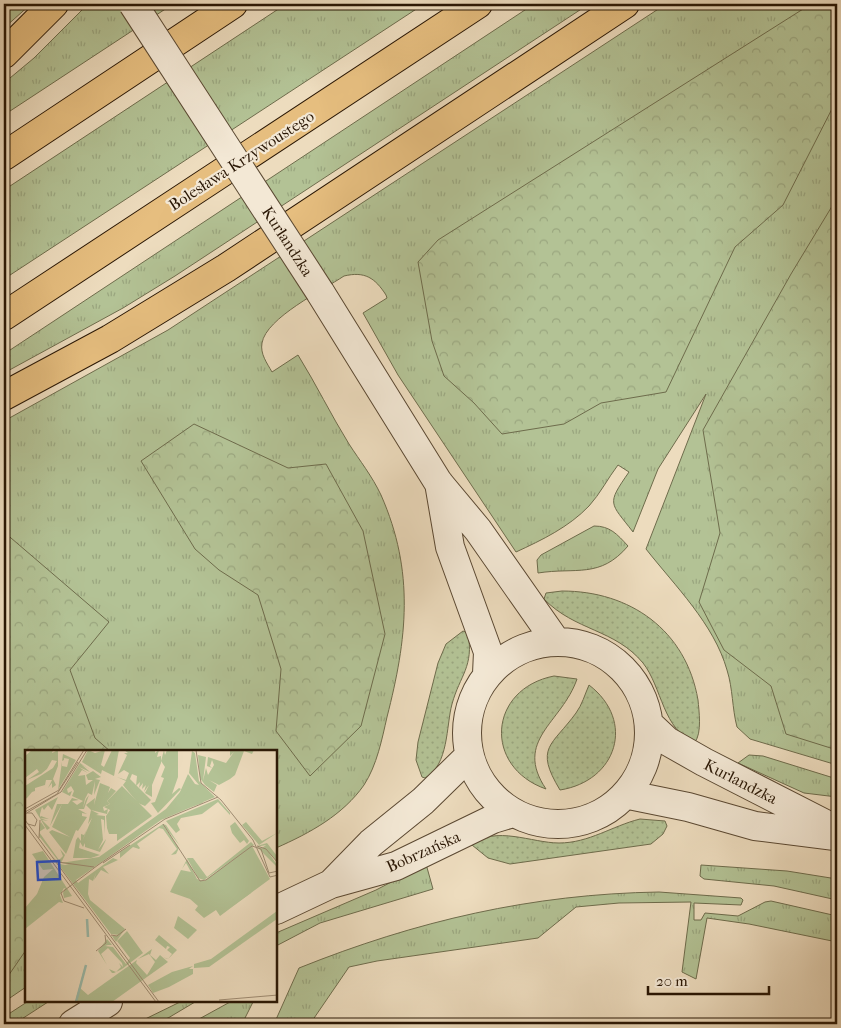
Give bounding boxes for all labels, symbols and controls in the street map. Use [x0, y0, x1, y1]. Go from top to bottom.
street label: Bolesława Krzywoustego [165, 106, 317, 214]
street label: Kurlandzka [258, 203, 318, 280]
inset map [25, 750, 278, 1003]
street label: Kurlandzka [701, 755, 781, 808]
street label: Bobrzańska [383, 827, 464, 876]
scale bar [648, 963, 770, 995]
text: 20 m [656, 972, 688, 990]

